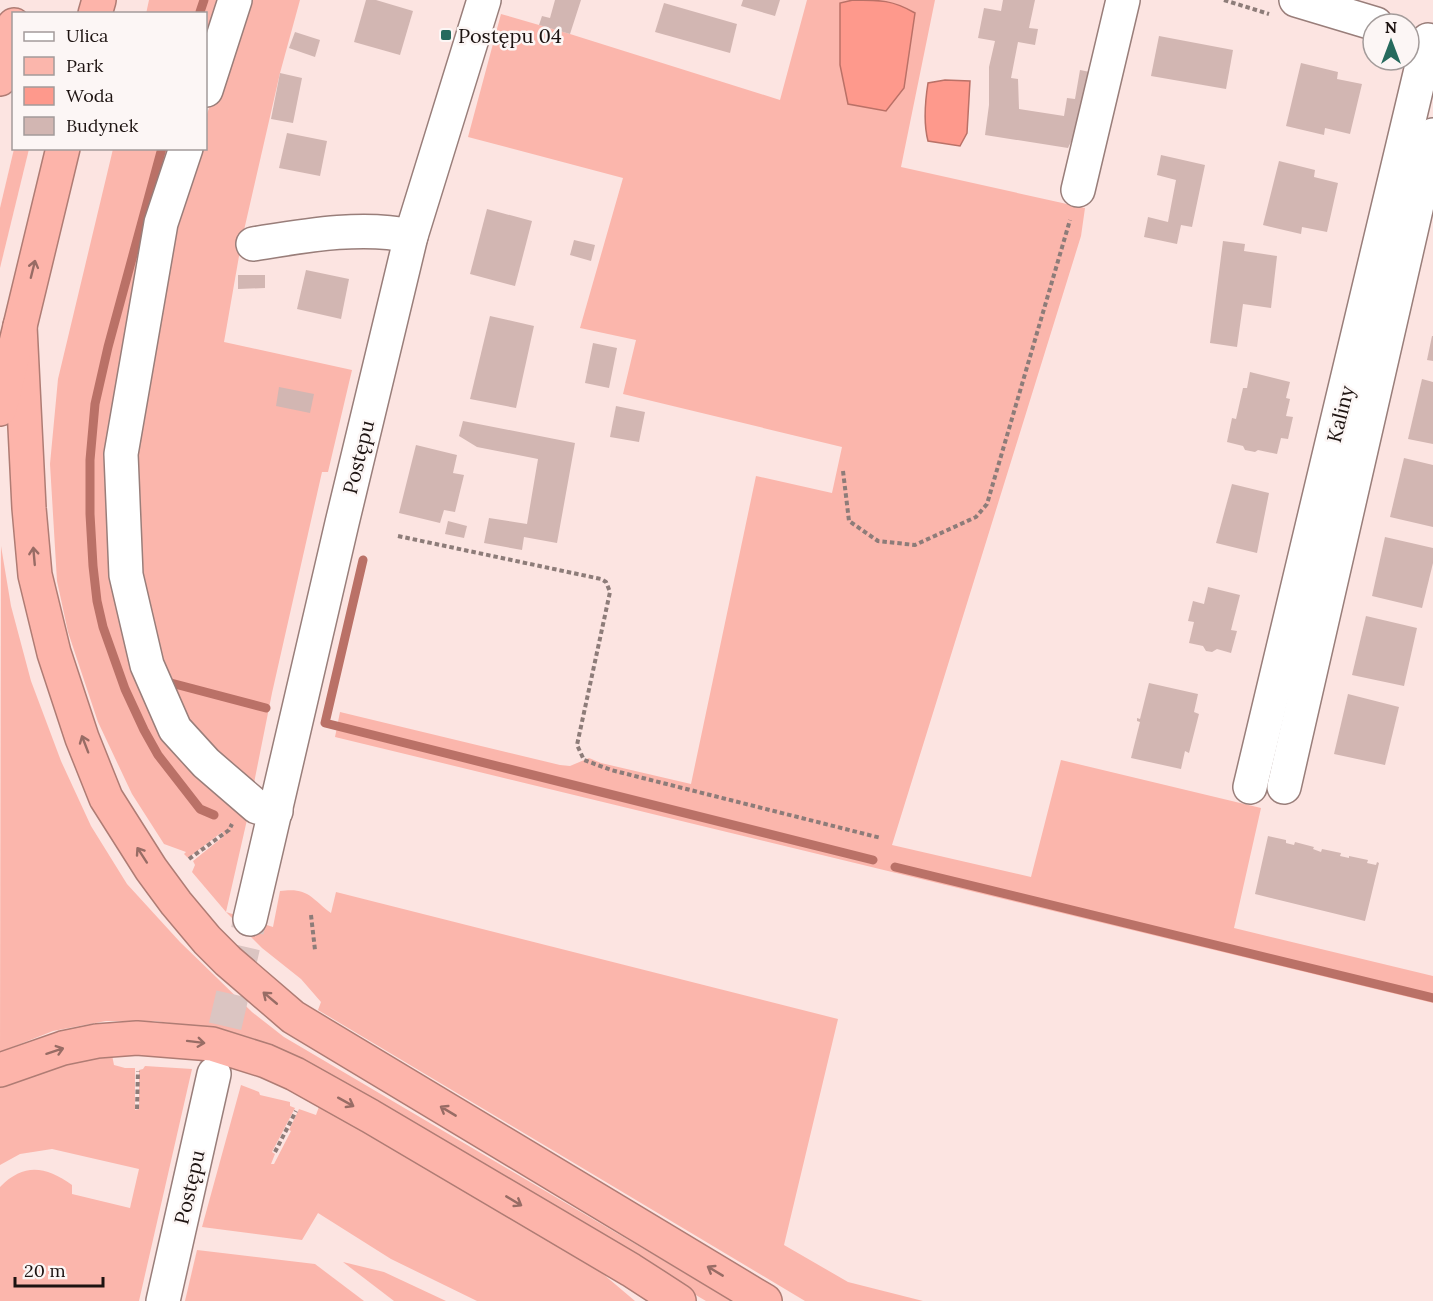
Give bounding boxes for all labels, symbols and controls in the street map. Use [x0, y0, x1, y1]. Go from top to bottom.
legend [12, 12, 207, 150]
north arrow [1361, 12, 1421, 72]
text: N [1385, 17, 1397, 37]
place label: Postępu 04 [458, 23, 562, 48]
text: Ulica [66, 24, 108, 47]
marker: Postępu 04 [439, 28, 453, 42]
text: Park [66, 54, 104, 77]
text: Woda [66, 84, 114, 107]
text: Budynek [66, 114, 139, 137]
one-way arrow [28, 260, 40, 279]
street label: Kaliny [1321, 383, 1359, 445]
street label: Postępu [337, 417, 379, 497]
one-way arrow [28, 547, 39, 567]
one-way arrow [79, 735, 90, 754]
one-way arrow [135, 847, 147, 864]
one-way arrow [263, 991, 278, 1005]
one-way arrow [185, 1037, 205, 1048]
one-way arrow [45, 1044, 64, 1055]
one-way arrow [337, 1097, 354, 1109]
one-way arrow [440, 1104, 457, 1116]
street label: Postępu [168, 1147, 210, 1227]
one-way arrow [505, 1196, 522, 1208]
scale bar [15, 1250, 104, 1288]
text: 20 m [24, 1259, 66, 1282]
one-way arrow [707, 1264, 724, 1276]

